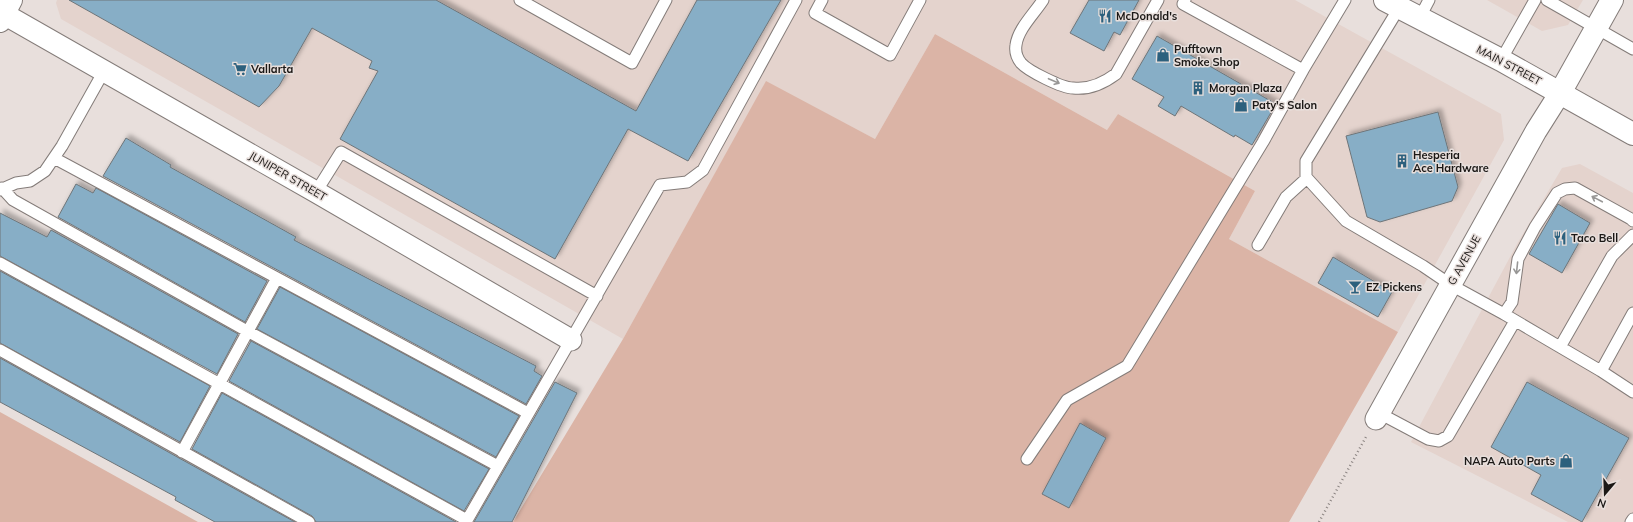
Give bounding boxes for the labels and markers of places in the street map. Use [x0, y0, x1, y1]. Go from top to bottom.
restaurant icon: McDonald's [1097, 8, 1113, 24]
place label: McDonald's [1116, 9, 1178, 23]
place label: Pufftown Smoke Shop [1174, 42, 1240, 69]
shop icon: Pufftown Smoke Shop [1155, 47, 1171, 63]
supermarket icon: Vallarta [232, 61, 248, 77]
place label: Vallarta [250, 62, 293, 76]
building icon: Morgan Plaza [1190, 80, 1206, 96]
place label: Morgan Plaza [1209, 81, 1282, 95]
shop icon: Paty's Salon [1233, 97, 1249, 113]
place label: Paty's Salon [1252, 98, 1317, 112]
place label: Hesperia Ace Hardware [1413, 148, 1489, 175]
building icon: Hesperia Ace Hardware [1394, 153, 1410, 169]
restaurant icon: Taco Bell [1552, 230, 1568, 246]
place label: Taco Bell [1571, 231, 1618, 245]
bar icon: EZ Pickens [1347, 279, 1363, 295]
place label: EZ Pickens [1366, 280, 1423, 294]
shop icon: NAPA Auto Parts [1558, 453, 1574, 469]
place label: NAPA Auto Parts [1464, 454, 1555, 468]

